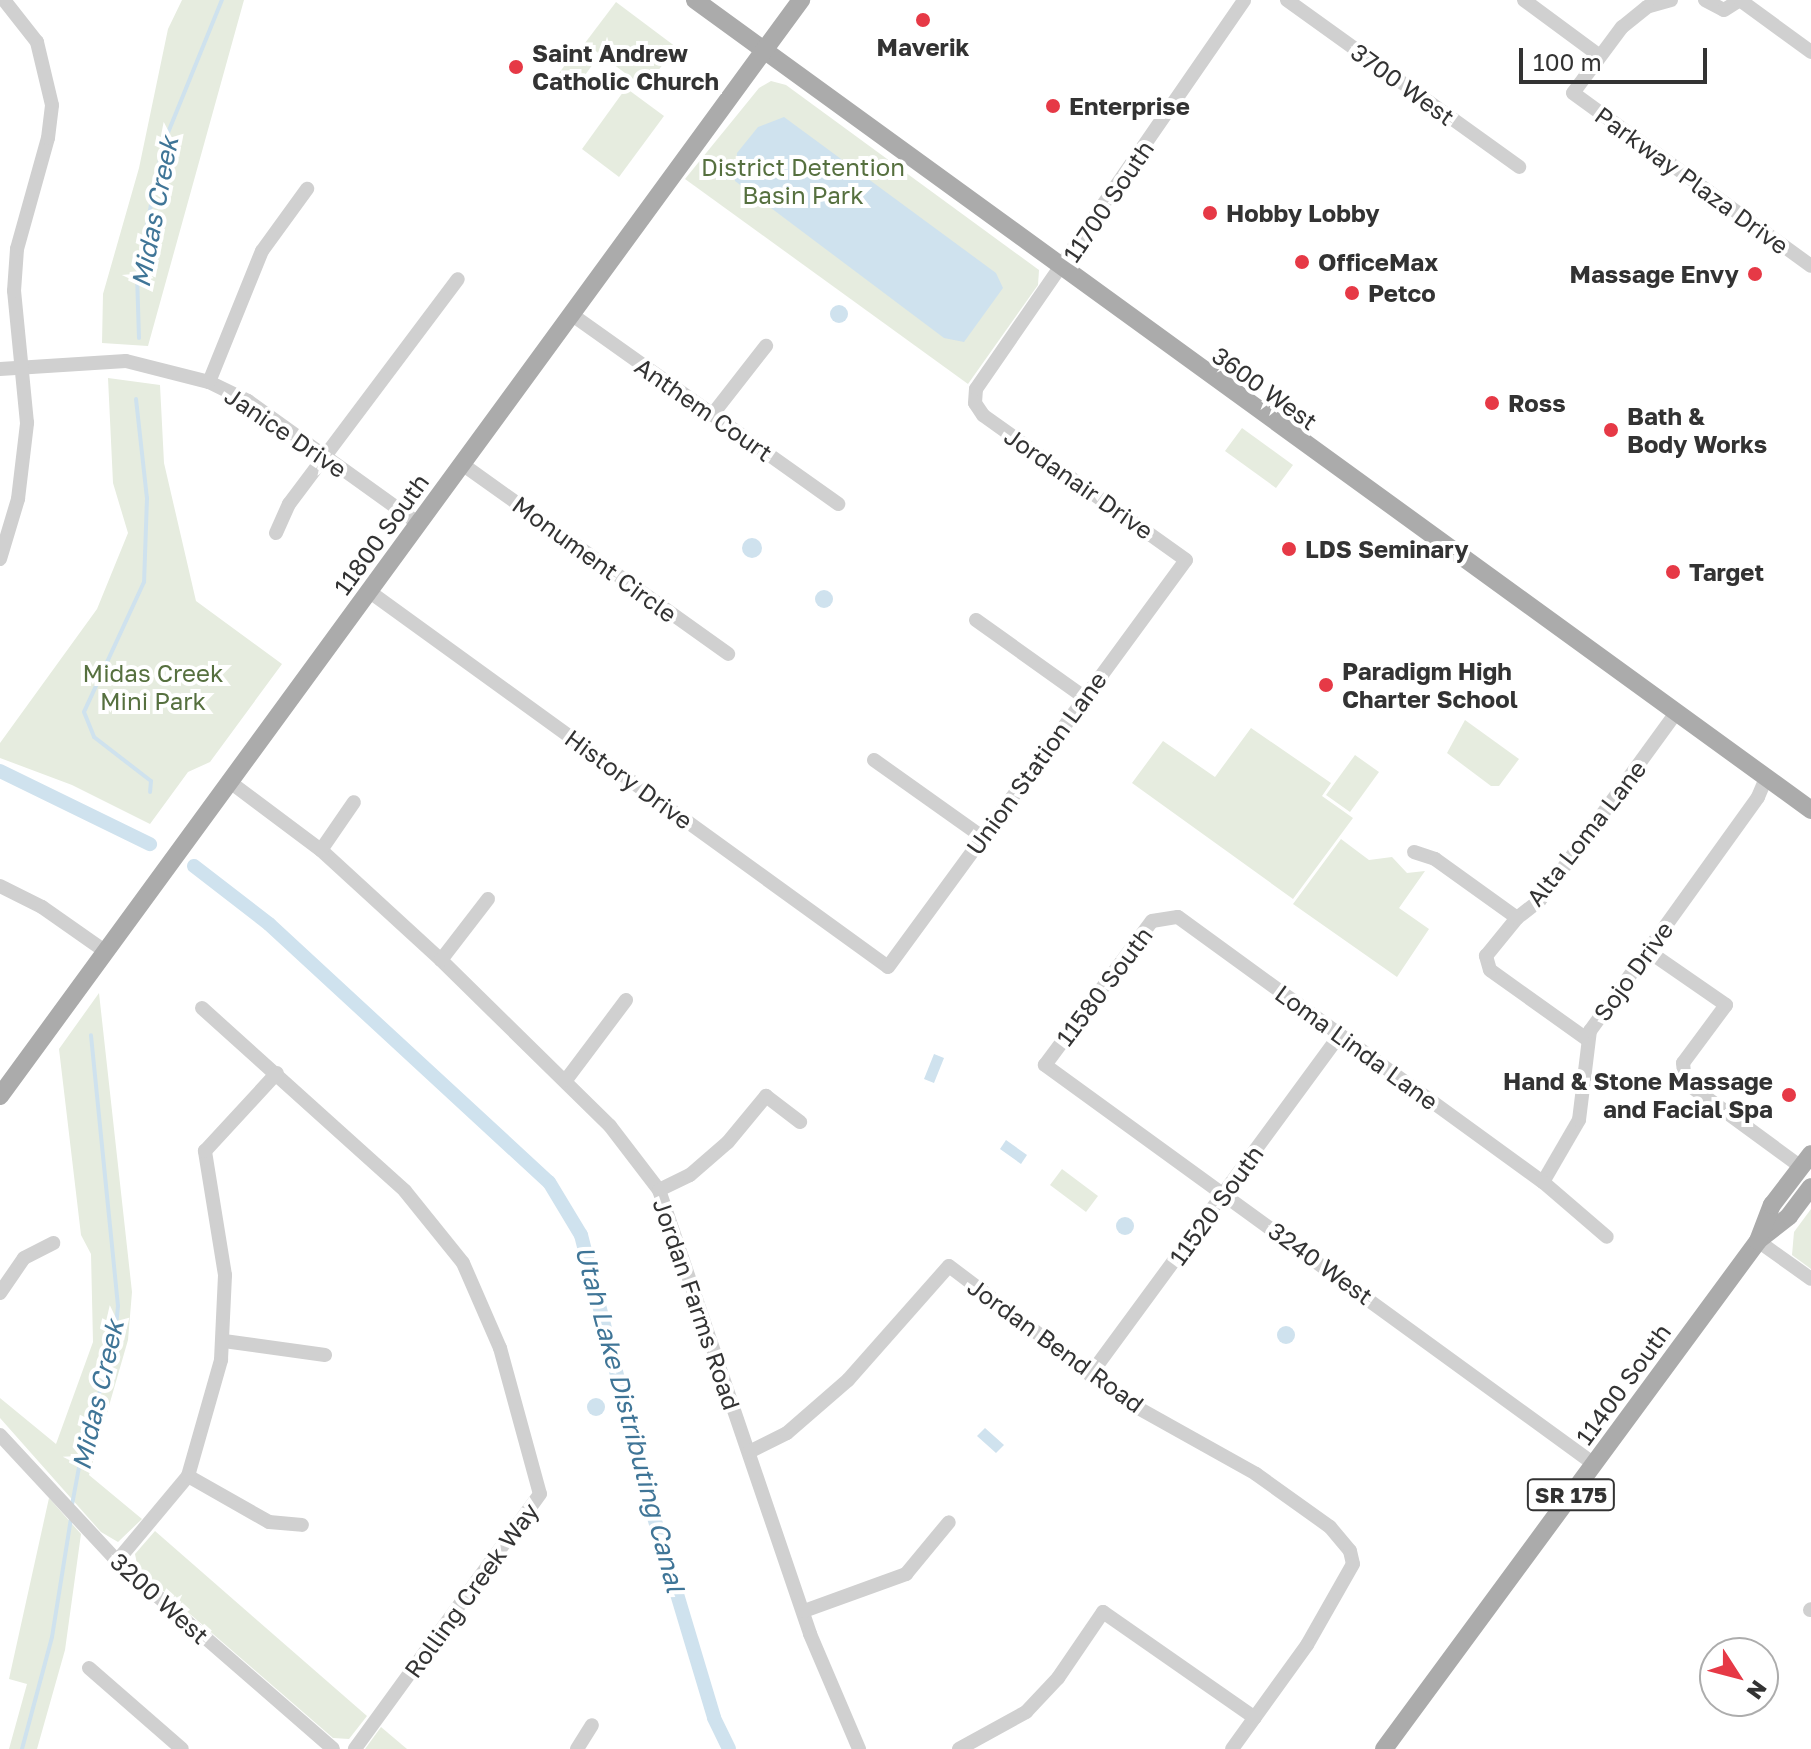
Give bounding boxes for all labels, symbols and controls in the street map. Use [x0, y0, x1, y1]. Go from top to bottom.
marker: Maverik [914, 11, 932, 29]
scale bar [1523, 32, 1711, 82]
place label: Maverik [877, 33, 969, 61]
street label: 3700 West [1346, 37, 1460, 131]
place label: Saint Andrew Catholic Church [532, 39, 719, 95]
text: 100 m [1533, 47, 1602, 76]
marker: Saint Andrew Catholic Church [507, 58, 525, 76]
place label: Enterprise [1069, 92, 1190, 120]
marker: Enterprise [1044, 97, 1062, 115]
street label: Parkway Plaza Drive [1590, 100, 1794, 260]
water label: Midas Creek [125, 134, 185, 290]
street label: 11700 South [1057, 135, 1159, 267]
park label: District Detention Basin Park [701, 153, 905, 209]
place label: Hobby Lobby [1226, 199, 1380, 227]
marker: Hobby Lobby [1201, 204, 1219, 222]
place label: OfficeMax [1318, 248, 1438, 276]
marker: OfficeMax [1293, 253, 1311, 271]
place label: Massage Envy [1570, 260, 1739, 288]
marker: Massage Envy [1746, 265, 1764, 283]
place label: Petco [1368, 279, 1436, 307]
marker: Petco [1343, 284, 1361, 302]
street label: 3600 West [1207, 340, 1323, 436]
street label: Anthem Court [630, 351, 778, 467]
street label: Janice Drive [220, 381, 352, 483]
place label: Ross [1508, 389, 1566, 417]
marker: Ross [1483, 394, 1501, 412]
place label: Bath & Body Works [1627, 402, 1767, 458]
street label: Jordanair Drive [999, 421, 1159, 545]
marker: Bath & Body Works [1602, 421, 1620, 439]
street label: 11800 South [328, 468, 434, 600]
street label: Monument Circle [507, 490, 683, 628]
place label: LDS Seminary [1305, 535, 1469, 563]
marker: LDS Seminary [1280, 540, 1298, 558]
place label: Target [1689, 558, 1764, 586]
marker: Target [1664, 563, 1682, 581]
place label: Paradigm High Charter School [1342, 657, 1518, 713]
park label: Midas Creek Mini Park [83, 659, 223, 715]
street label: Union Station Lane [960, 666, 1112, 860]
marker: Paradigm High Charter School [1317, 676, 1335, 694]
street label: History Drive [560, 723, 698, 835]
street label: Alta Loma Lane [1520, 754, 1652, 912]
street label: Sojo Drive [1587, 916, 1679, 1026]
street label: 11580 South [1050, 921, 1158, 1051]
street label: Loma Linda Lane [1270, 978, 1444, 1116]
place label: Hand & Stone Massage and Facial Spa [1503, 1067, 1773, 1123]
marker: Hand & Stone Massage and Facial Spa [1780, 1086, 1798, 1104]
street label: 11520 South [1163, 1140, 1269, 1270]
street label: Jordan Farms Road [647, 1195, 747, 1413]
street label: 3240 West [1263, 1216, 1379, 1310]
water label: Utah Lake Distributing Canal [569, 1242, 691, 1596]
street label: Jordan Bend Road [962, 1272, 1150, 1418]
water label: Midas Creek [66, 1317, 130, 1473]
street label: 11400 South [1570, 1318, 1676, 1450]
road number: SR 175 [1525, 1477, 1617, 1513]
street label: Rolling Creek Way [398, 1497, 544, 1683]
street label: 3200 West [105, 1546, 215, 1650]
north arrow [1699, 1637, 1779, 1717]
text: N [1741, 1676, 1773, 1705]

